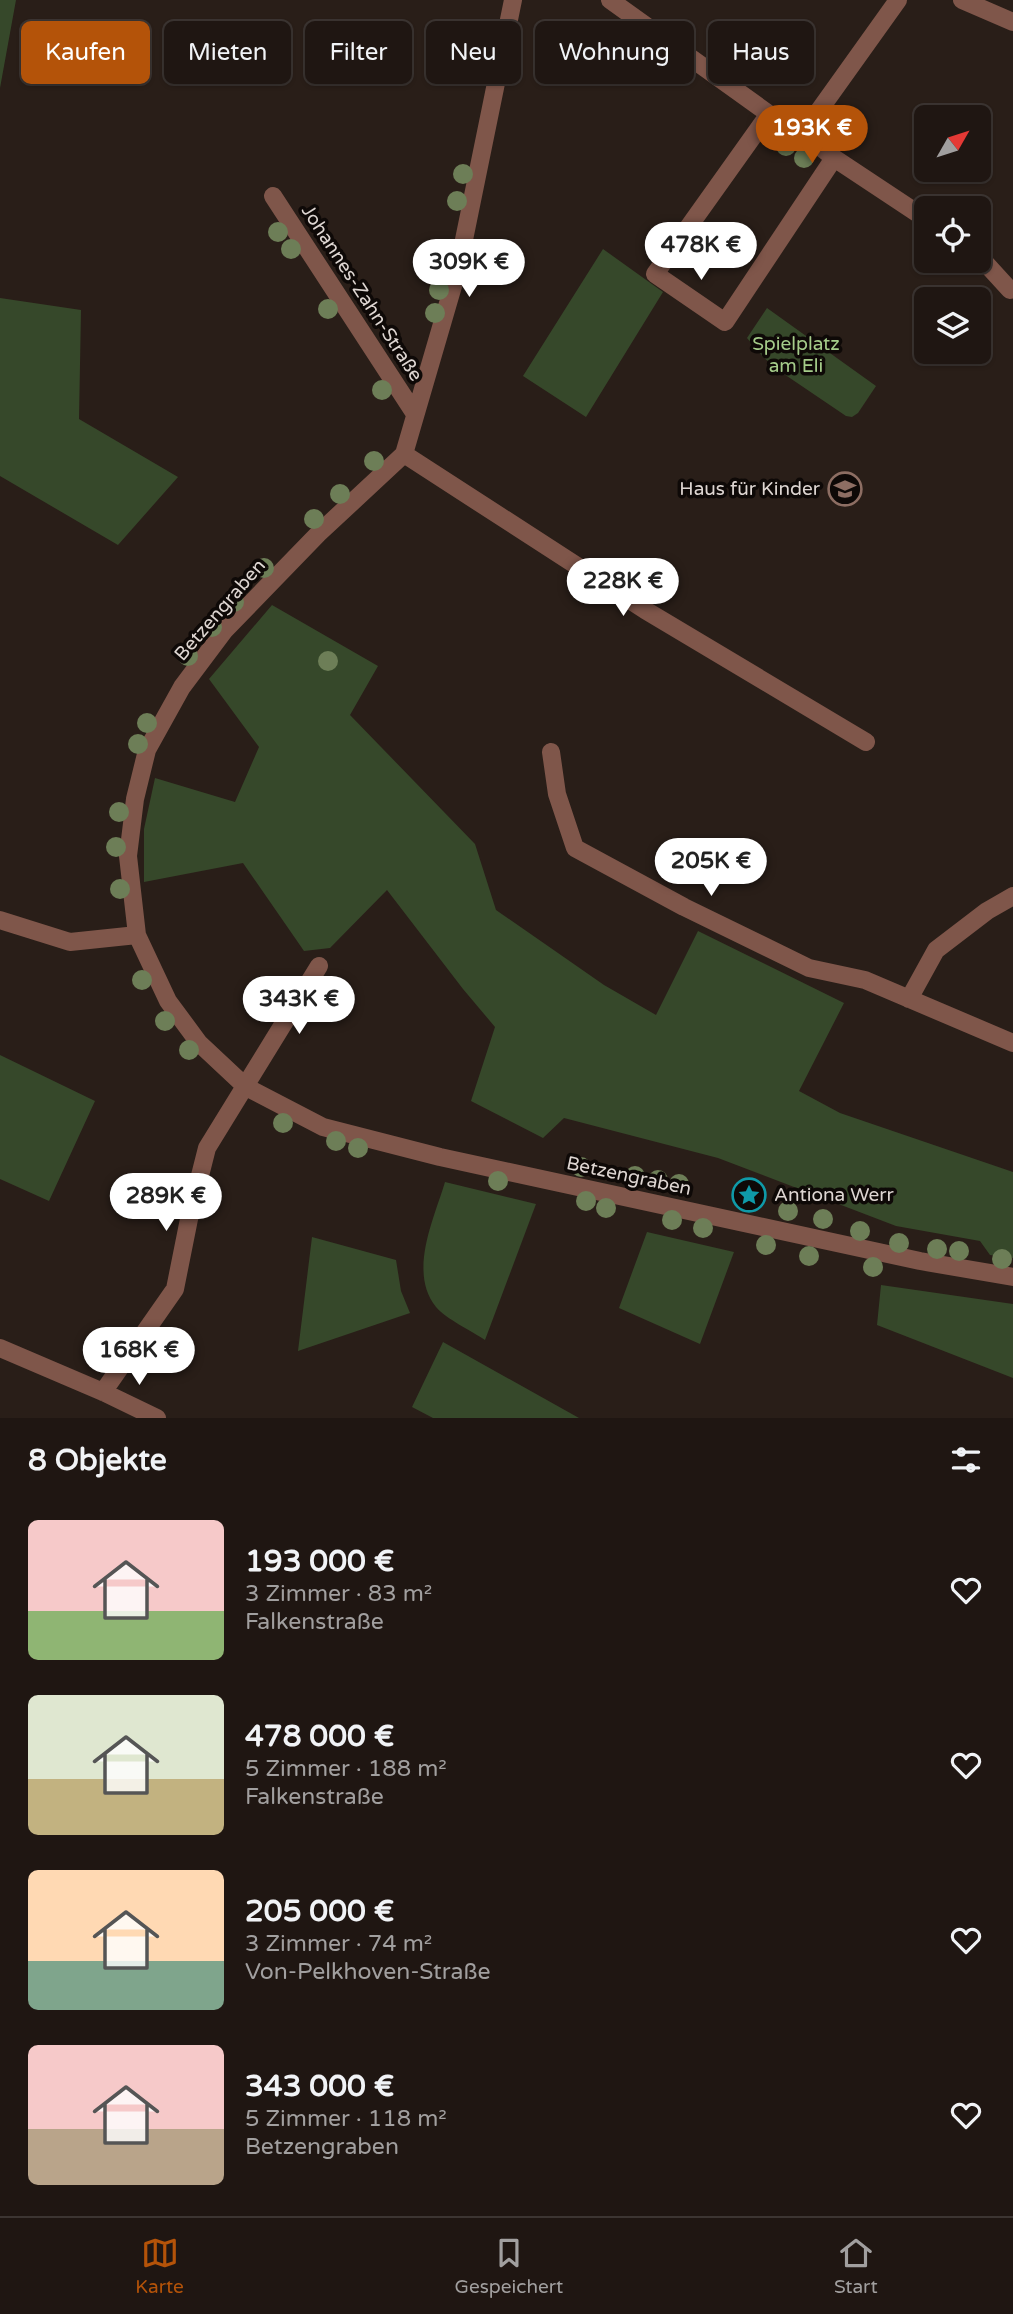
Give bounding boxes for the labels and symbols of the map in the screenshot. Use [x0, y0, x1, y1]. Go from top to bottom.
north arrow [914, 105, 990, 182]
pin: 193K € [755, 106, 869, 165]
street label: Johannes-Zahn-Straße [297, 201, 427, 385]
pin: 478K € [644, 222, 758, 282]
pin: 309K € [412, 240, 526, 299]
park label: Spielplatz am Eli [752, 333, 840, 377]
school or university icon: Haus für Kinder [826, 470, 864, 508]
place label: Haus für Kinder [679, 478, 821, 500]
street label: Betzengraben [170, 555, 270, 665]
pin: 228K € [566, 558, 680, 618]
pin: 205K € [654, 838, 768, 898]
pin: 343K € [242, 976, 356, 1036]
street label: Betzengraben [565, 1152, 693, 1200]
pin: 289K € [109, 1174, 223, 1233]
place icon: Antiona Werr [730, 1176, 768, 1214]
place label: Antiona Werr [774, 1184, 895, 1206]
pin: 168K € [82, 1328, 196, 1387]

